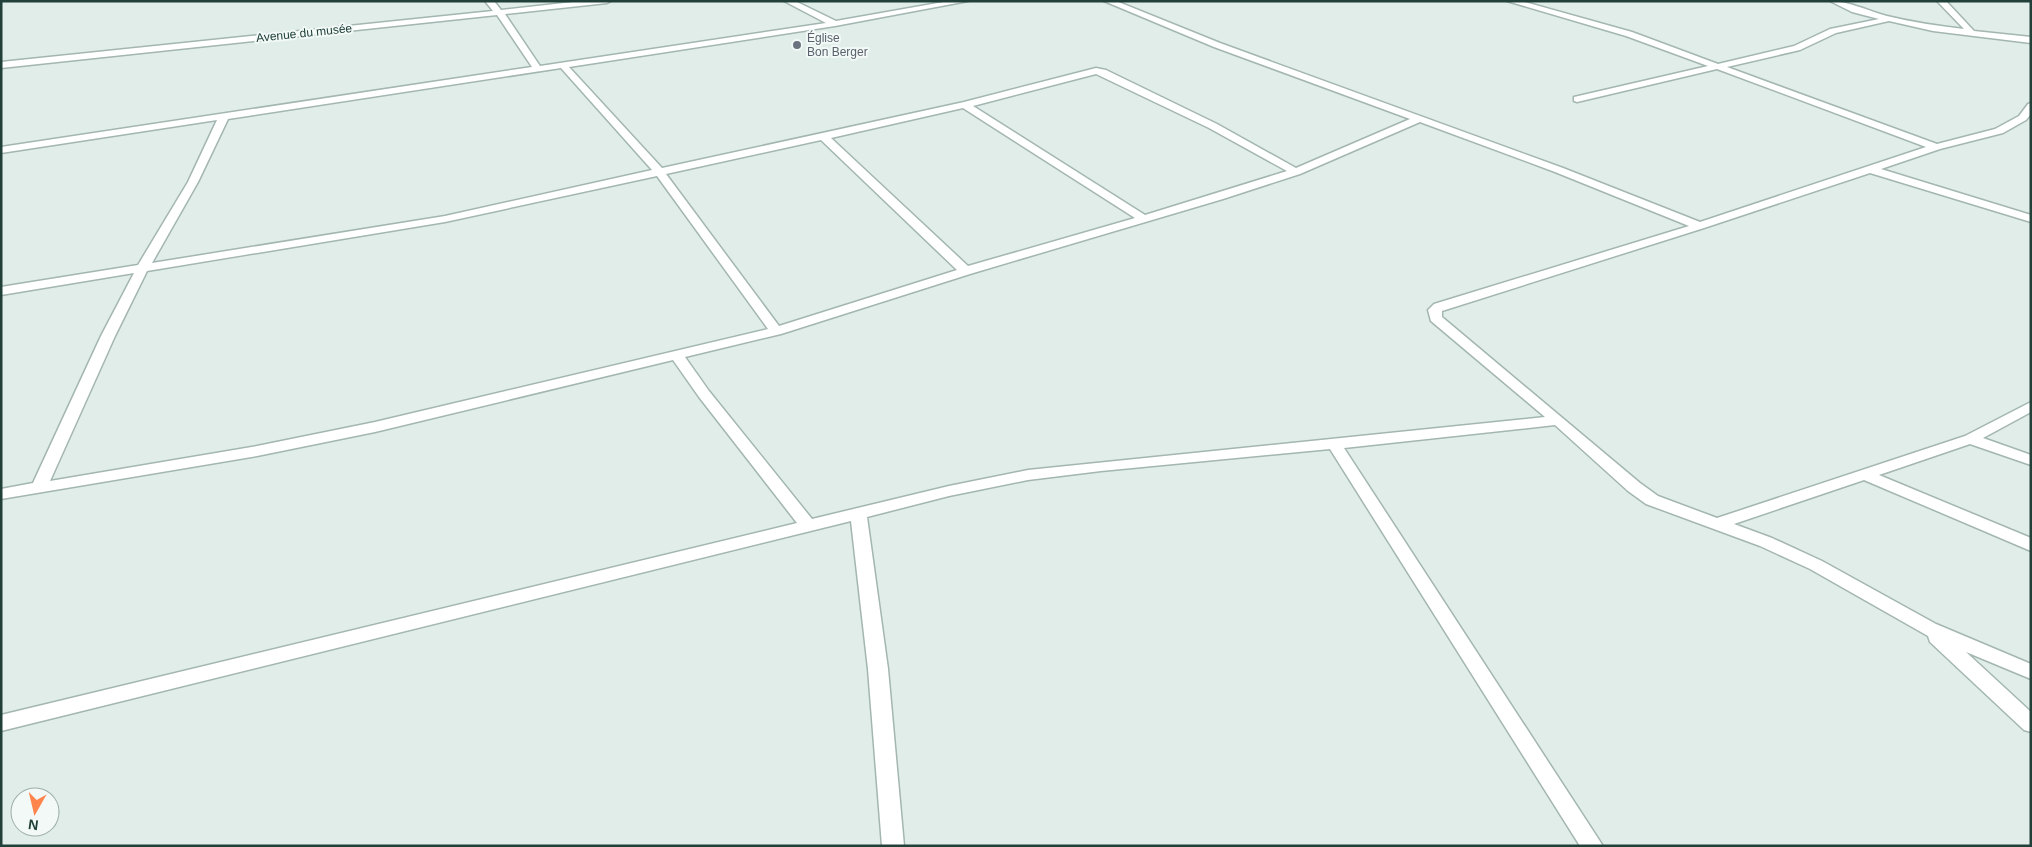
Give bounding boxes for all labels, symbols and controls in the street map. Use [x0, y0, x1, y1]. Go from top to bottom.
street label: Avenue du musée [255, 21, 353, 45]
place label: Église Bon Berger [807, 30, 868, 59]
marker: Église Bon Berger [791, 39, 803, 51]
north arrow [10, 787, 60, 837]
text: N [27, 816, 39, 834]

